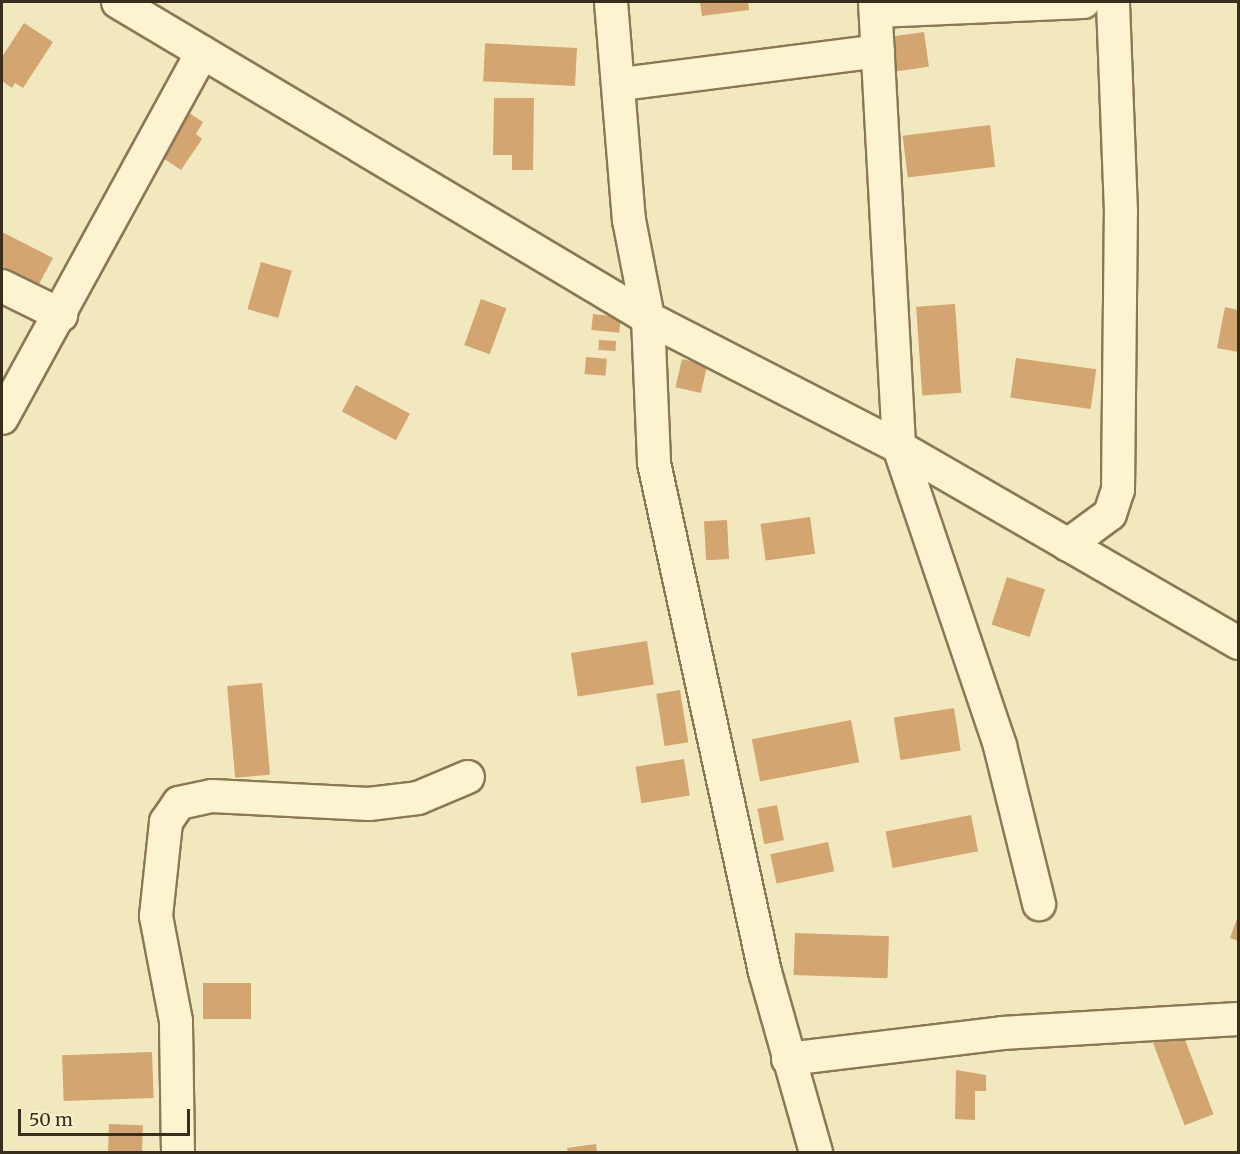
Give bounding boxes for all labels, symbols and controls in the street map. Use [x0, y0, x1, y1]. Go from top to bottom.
scale bar [21, 1097, 194, 1135]
text: 50 m [29, 1108, 73, 1131]

